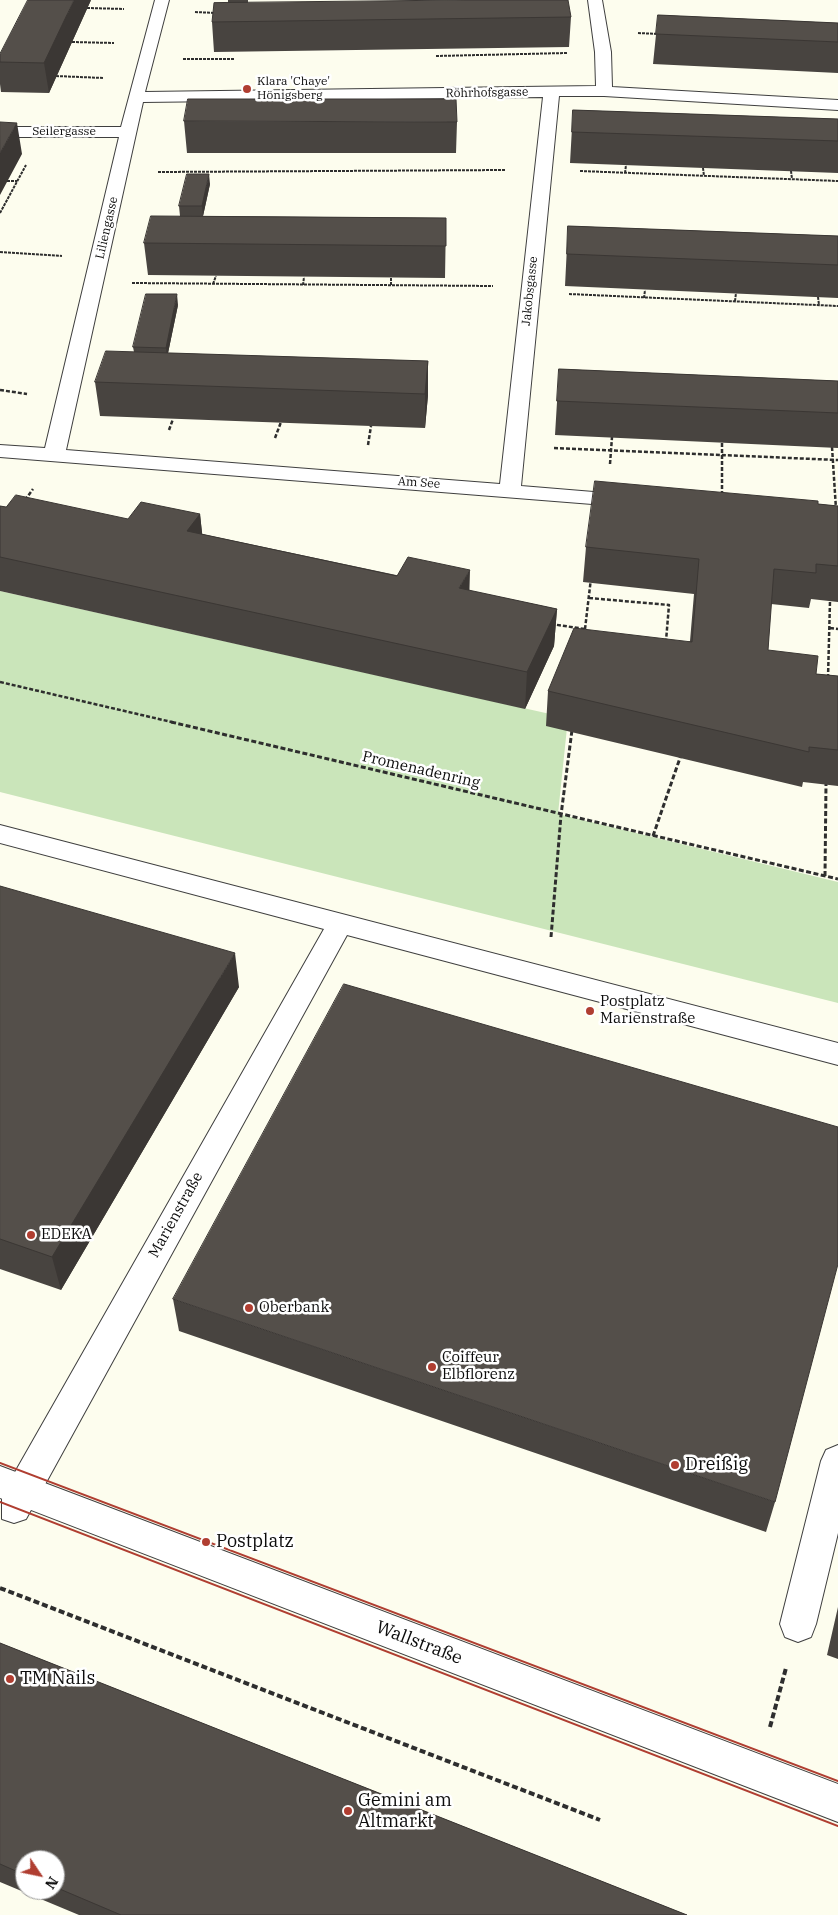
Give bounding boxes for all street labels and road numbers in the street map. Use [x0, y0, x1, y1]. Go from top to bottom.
street label: Röhrhofsgasse [446, 85, 528, 101]
street label: Seilergasse [32, 125, 96, 139]
street label: Liliengasse [93, 195, 121, 261]
street label: Jakobsgasse [519, 256, 541, 326]
street label: Am See [397, 474, 441, 492]
street label: Promenadenring [360, 748, 482, 792]
street label: Marienstraße [145, 1169, 207, 1261]
street label: Wallstraße [373, 1617, 465, 1669]

